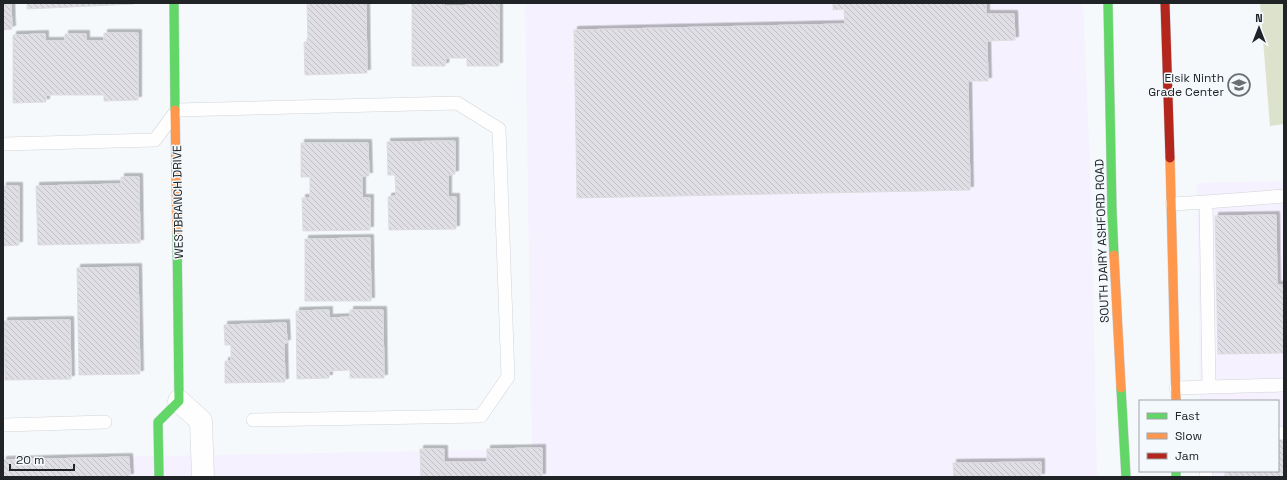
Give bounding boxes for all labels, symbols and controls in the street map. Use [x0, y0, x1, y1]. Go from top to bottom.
north arrow [1239, 8, 1279, 48]
text: N [1255, 11, 1263, 25]
place label: Elsik Ninth Grade Center [1148, 70, 1224, 100]
school or university icon: Elsik Ninth Grade Center [1226, 72, 1252, 98]
street label: WESTBRANCH DRIVE [169, 145, 187, 259]
street label: SOUTH DAIRY ASHFORD ROAD [1091, 159, 1113, 323]
legend [1139, 400, 1279, 472]
text: Fast [1175, 408, 1200, 424]
text: Slow [1175, 428, 1202, 444]
scale bar [10, 446, 74, 472]
text: Jam [1175, 448, 1199, 464]
text: 20 m [16, 452, 44, 468]

